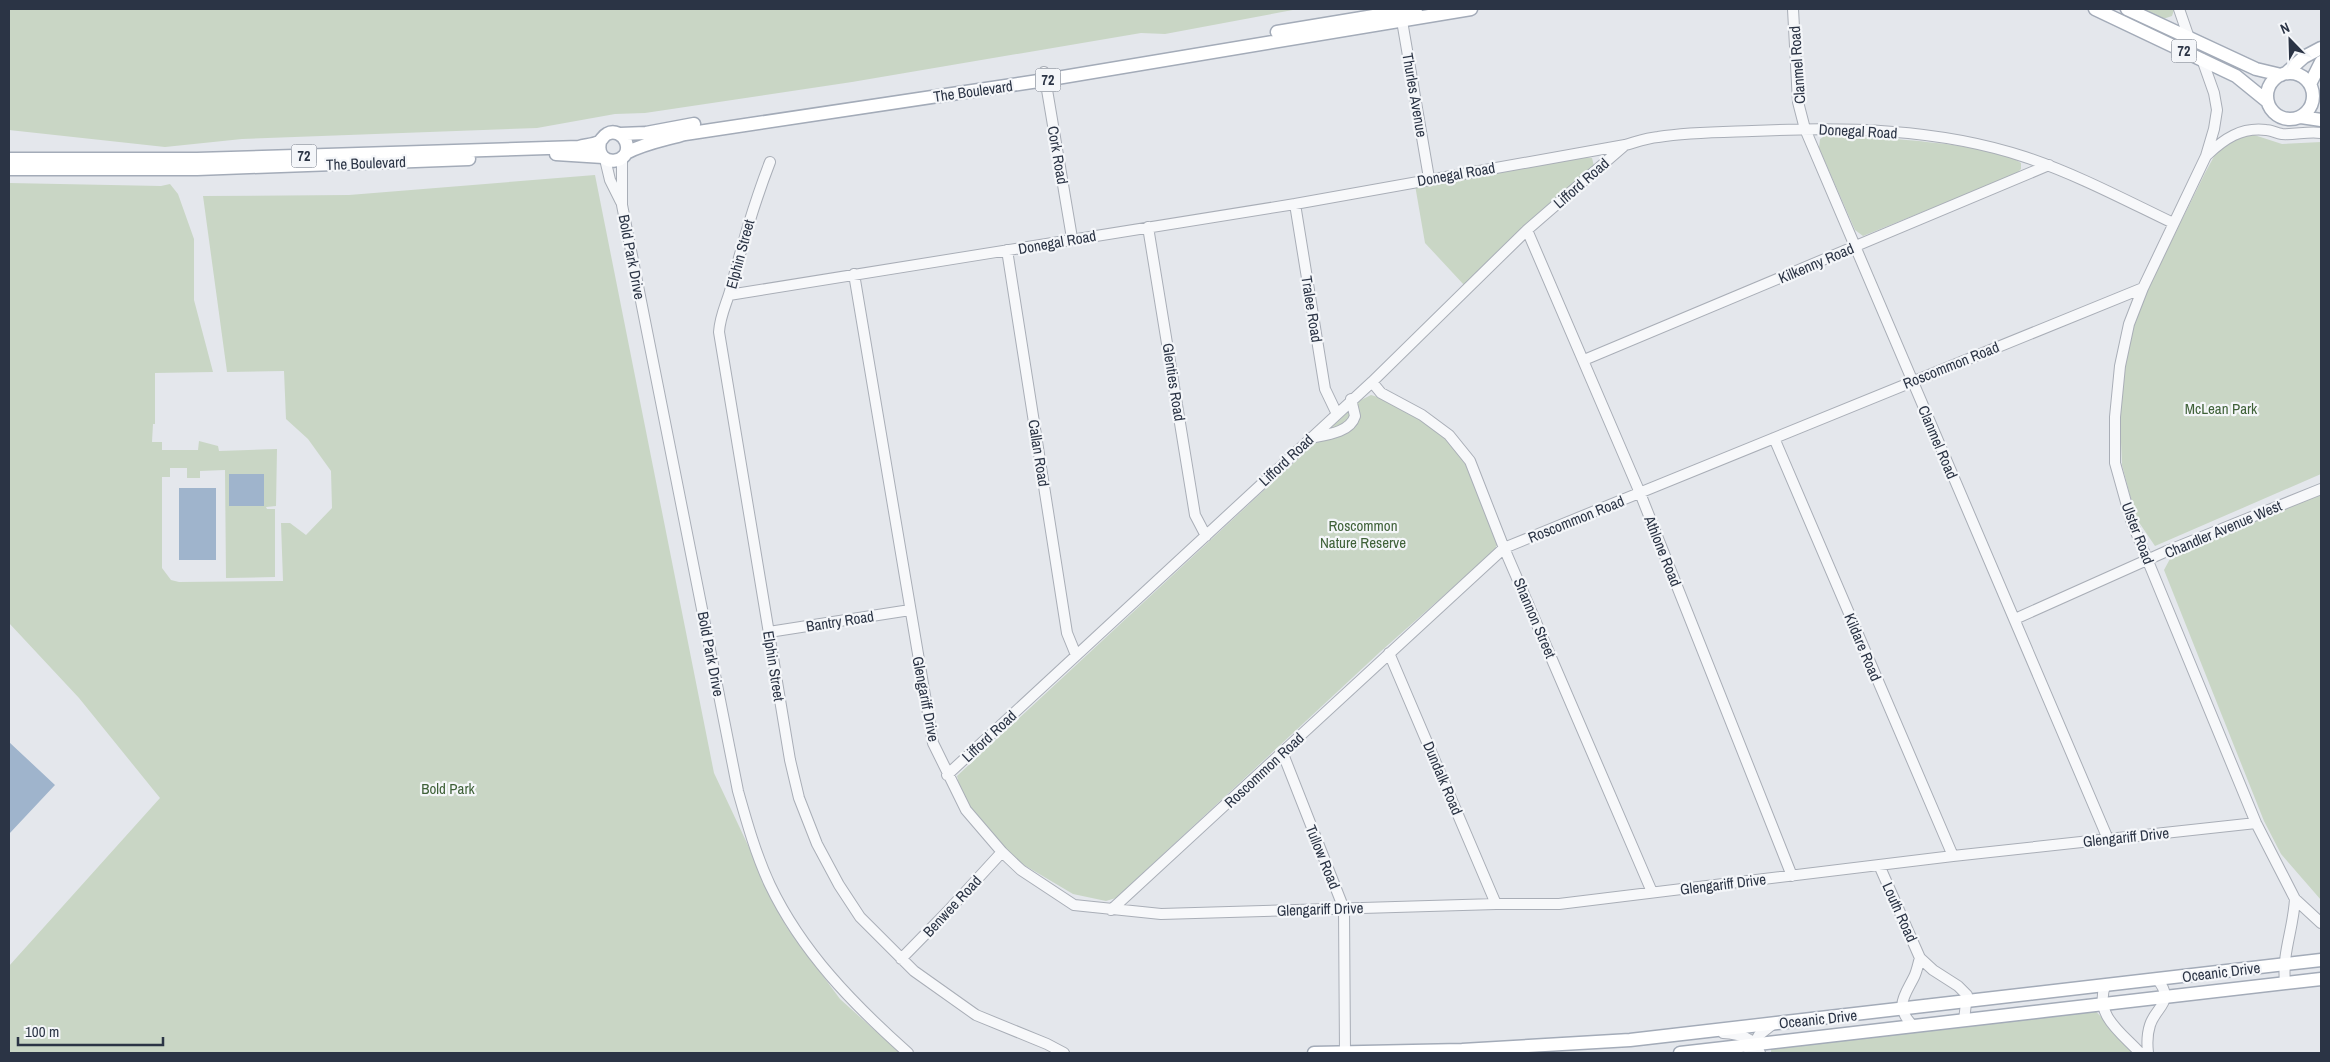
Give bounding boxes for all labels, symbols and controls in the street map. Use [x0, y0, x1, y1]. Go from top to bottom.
north arrow [2265, 15, 2315, 65]
text: N [2278, 18, 2292, 38]
street label: Clanmel Road [1784, 25, 1810, 105]
road number: 72 [2172, 40, 2196, 62]
street label: Thurles Avenue [1397, 51, 1433, 139]
road number: 72 [1036, 68, 1060, 92]
street label: The Boulevard [932, 75, 1014, 107]
street label: Donegal Road [1818, 118, 1898, 144]
street label: Cork Road [1043, 124, 1073, 186]
road number: 72 [292, 144, 316, 168]
street label: The Boulevard [326, 151, 406, 175]
street label: Lifford Road [1549, 153, 1613, 213]
street label: Donegal Road [1415, 157, 1497, 191]
street label: Bold Park Drive [613, 213, 651, 301]
street label: Elphin Street [721, 216, 759, 291]
street label: Donegal Road [1016, 225, 1098, 259]
street label: Kilkenny Road [1775, 238, 1857, 288]
street label: Tralee Road [1296, 274, 1328, 344]
street label: Roscommon Road [1900, 336, 2002, 394]
street label: Glenties Road [1157, 342, 1191, 422]
park label: McLean Park [2185, 398, 2258, 419]
street label: Clanmel Road [1913, 402, 1963, 482]
street label: Callan Road [1023, 418, 1055, 488]
street label: Lifford Road [1254, 429, 1318, 491]
street label: Roscommon Road [1525, 490, 1627, 548]
street label: Chandler Avenue West [2161, 495, 2285, 563]
street label: Ulster Road [2117, 499, 2159, 567]
street label: Athlone Road [1639, 512, 1687, 589]
park label: Roscommon Nature Reserve [1320, 515, 1406, 553]
street label: Shannon Street [1509, 575, 1562, 662]
street label: Bantry Road [805, 605, 875, 637]
street label: Bold Park Drive [692, 610, 730, 698]
street label: Kildare Road [1839, 610, 1887, 684]
street label: Elphin Street [758, 629, 790, 703]
street label: Glengariff Drive [907, 654, 945, 744]
street label: Lifford Road [957, 705, 1021, 767]
street label: Roscommon Road [1220, 728, 1308, 812]
street label: Dundalk Road [1418, 738, 1468, 818]
park label: Bold Park [421, 778, 476, 799]
street label: Tullow Road [1301, 822, 1345, 892]
street label: Glengariff Drive [2082, 822, 2170, 852]
street label: Glengariff Drive [1679, 868, 1767, 900]
street label: Benwee Road [918, 871, 986, 941]
street label: Louth Road [1877, 879, 1923, 945]
street label: Glengariff Drive [1276, 897, 1364, 921]
street label: Oceanic Drive [2181, 957, 2261, 987]
street label: Oceanic Drive [1778, 1004, 1858, 1034]
scale bar [18, 1014, 162, 1046]
text: 100 m [25, 1021, 59, 1042]

